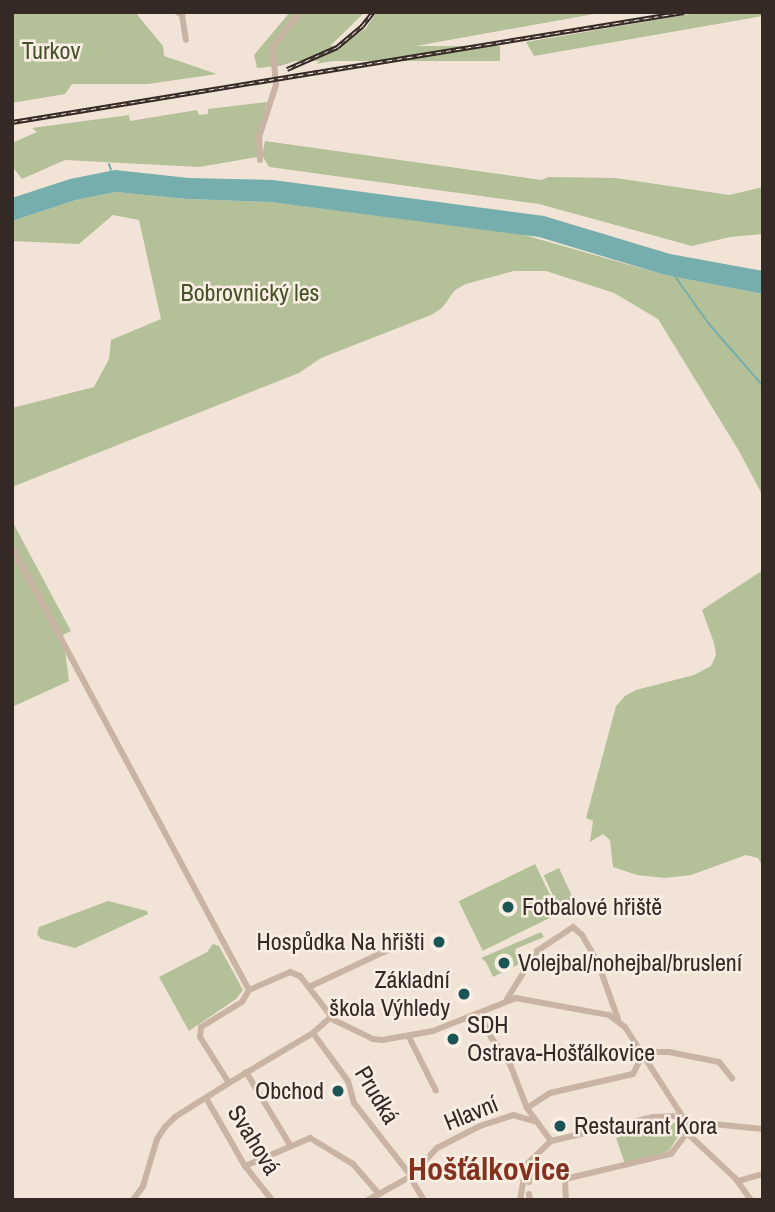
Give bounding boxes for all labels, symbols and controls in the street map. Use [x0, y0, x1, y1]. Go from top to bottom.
park label: Turkov [22, 37, 80, 65]
park label: Bobrovnický les [181, 279, 319, 307]
place label: Fotbalové hřiště [522, 893, 662, 921]
marker: Fotbalové hřiště [500, 899, 516, 915]
place label: Hospůdka Na hřišti [257, 928, 425, 956]
marker: Hospůdka Na hřišti [431, 934, 447, 950]
place label: Volejbal/nohejbal/bruslení [518, 949, 742, 977]
marker: Volejbal/nohejbal/bruslení [496, 955, 512, 971]
place label: Základní škola Výhledy [329, 966, 450, 1022]
marker: Základní škola Výhledy [456, 986, 472, 1002]
place label: SDH Ostrava-Hošťálkovice [467, 1011, 655, 1067]
marker: SDH Ostrava-Hošťálkovice [445, 1031, 461, 1047]
street label: Prudká [349, 1061, 405, 1129]
place label: Obchod [255, 1077, 324, 1105]
marker: Obchod [330, 1083, 346, 1099]
street label: Hlavní [440, 1089, 502, 1137]
street label: Svahová [221, 1100, 287, 1180]
place label: Restaurant Kora [574, 1112, 717, 1140]
marker: Restaurant Kora [552, 1118, 568, 1134]
district label: Hošťálkovice [408, 1150, 570, 1188]

